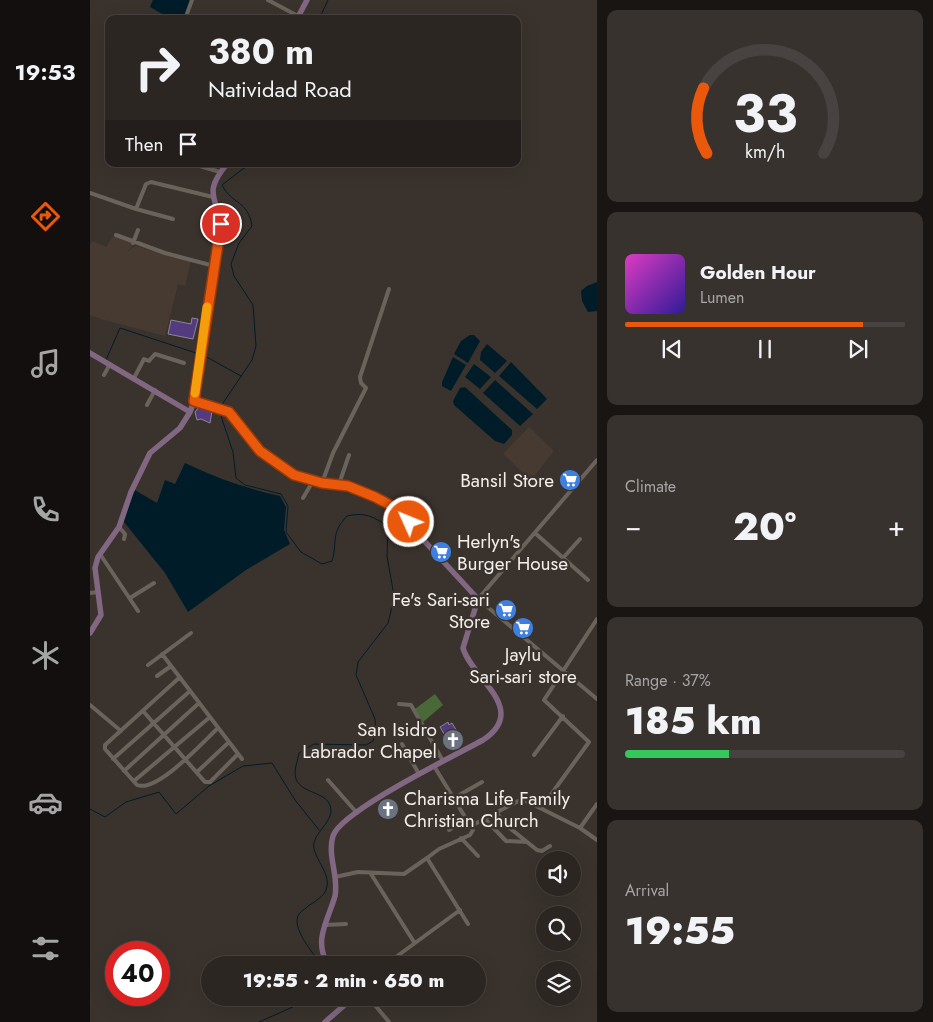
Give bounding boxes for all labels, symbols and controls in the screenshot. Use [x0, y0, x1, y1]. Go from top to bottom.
text: 380 m [208, 27, 314, 77]
icon: right [125, 35, 190, 100]
text: 19:53 [15, 56, 75, 88]
text: Natividad Road [208, 73, 352, 105]
text: 33 [733, 76, 797, 152]
icon: arrive [174, 130, 202, 158]
text: Then [125, 131, 164, 158]
text: km/h [745, 139, 785, 165]
icon: directions [28, 199, 63, 234]
pin [200, 203, 242, 245]
icon: arrive [207, 210, 235, 238]
text: Golden Hour [700, 259, 816, 286]
text: Lumen [700, 286, 744, 309]
icon: previous [658, 335, 686, 363]
icon: pause [751, 335, 779, 363]
icon: next [844, 335, 872, 363]
icon: music [28, 346, 63, 381]
place label: Bansil Store [460, 467, 554, 494]
supermarket icon: Bansil Store [558, 468, 582, 492]
text: Climate [625, 475, 676, 498]
icon: phone [28, 492, 63, 527]
position arrow [382, 495, 434, 547]
text: 20° [733, 499, 796, 554]
text: − [625, 506, 642, 547]
text: + [888, 506, 905, 547]
place label: Herlyn's Burger House [457, 528, 568, 577]
supermarket icon: Herlyn's Burger House [429, 540, 453, 564]
place label: Fe's Sari-sari Store [392, 586, 490, 635]
supermarket icon: Fe's Sari-sari Store [494, 598, 518, 622]
supermarket icon: Jaylu Sari-sari store [511, 616, 535, 640]
icon: climate [28, 638, 63, 673]
place label: Jaylu Sari-sari store [469, 641, 577, 690]
text: Range · 37% [625, 669, 711, 692]
text: 185 km [625, 693, 762, 748]
place label: San Isidro Labrador Chapel [302, 716, 437, 765]
church icon: San Isidro Labrador Chapel [441, 728, 465, 752]
icon: car [28, 785, 63, 820]
place label: Charisma Life Family Christian Church [404, 785, 571, 834]
church icon: Charisma Life Family Christian Church [376, 797, 400, 821]
map controls [536, 851, 581, 1006]
button: sound [536, 851, 581, 896]
text: Arrival [625, 879, 669, 902]
text: 19:55 [625, 903, 735, 958]
button: search [536, 906, 581, 951]
icon: filters [28, 931, 63, 966]
speed limit sign: 40 [105, 941, 170, 1006]
button: layers [536, 961, 581, 1006]
text: 19:55 · 2 min · 650 m [243, 967, 444, 994]

